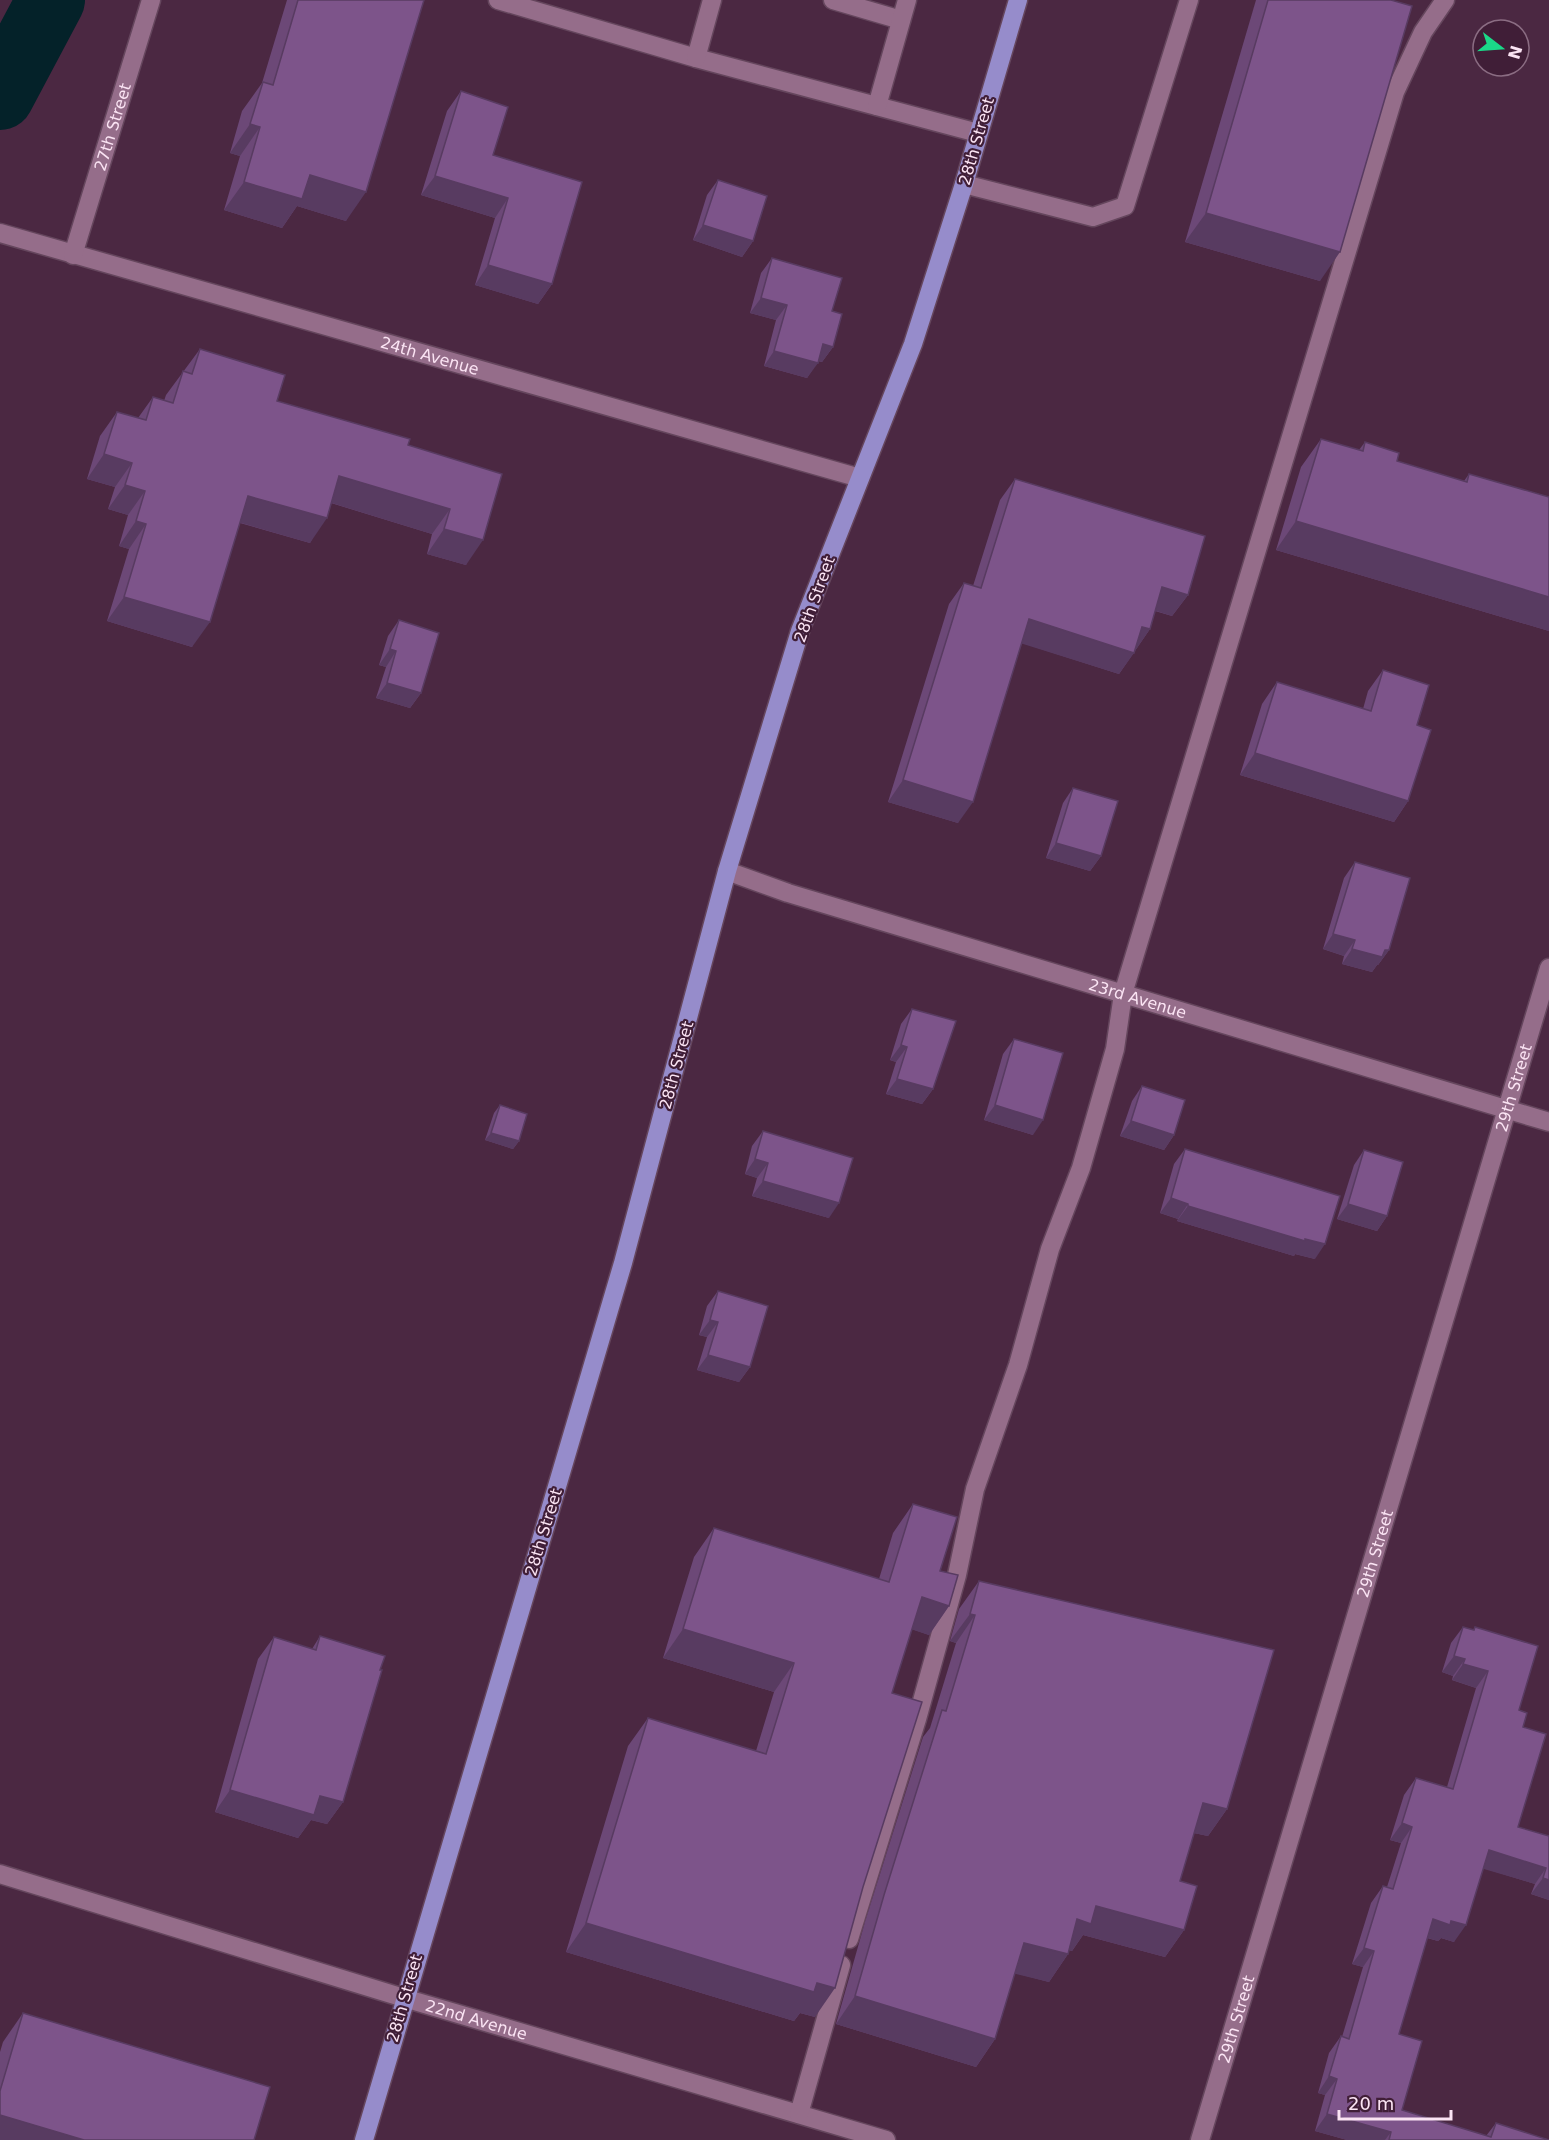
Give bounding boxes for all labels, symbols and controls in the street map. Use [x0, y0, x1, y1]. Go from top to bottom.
north arrow [1471, 18, 1531, 78]
text: N [1504, 43, 1526, 61]
street label: 27th Street [90, 81, 135, 173]
street label: 28th Street [955, 95, 998, 187]
street label: 24th Avenue [378, 333, 481, 379]
street label: 28th Street [790, 553, 839, 645]
street label: 23rd Avenue [1086, 975, 1189, 1022]
street label: 28th Street [656, 1019, 697, 1111]
street label: 29th Street [1492, 1042, 1536, 1134]
street label: 28th Street [521, 1486, 566, 1578]
street label: 29th Street [1353, 1508, 1397, 1600]
street label: 28th Street [383, 1952, 426, 2044]
street label: 29th Street [1214, 1973, 1258, 2065]
street label: 22nd Avenue [423, 1996, 529, 2044]
scale bar [1339, 2083, 1452, 2121]
text: 20 m [1348, 2093, 1394, 2114]

